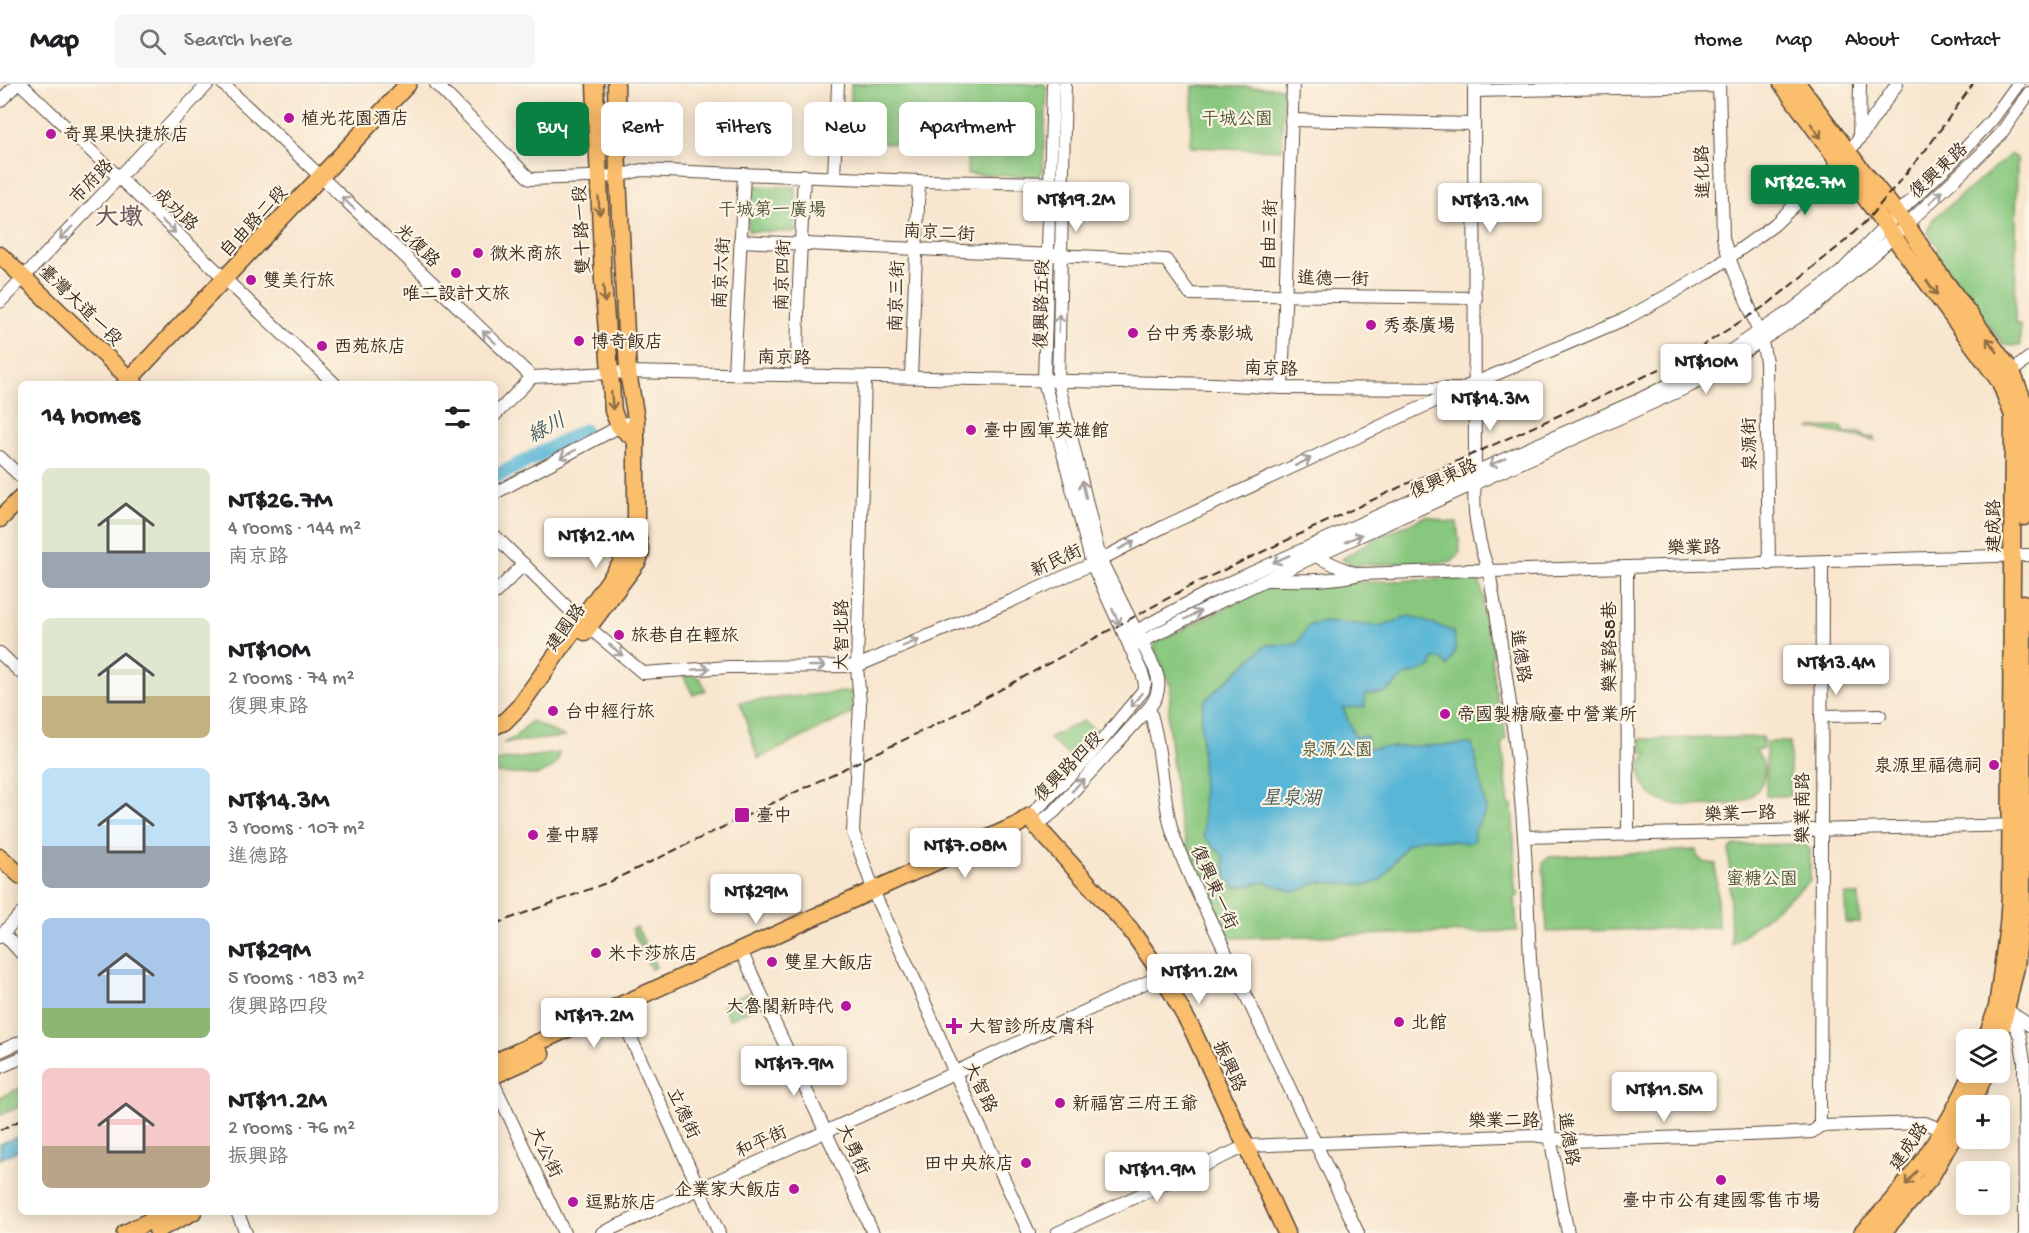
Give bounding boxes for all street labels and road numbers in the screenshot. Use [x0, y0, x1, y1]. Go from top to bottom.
street label: 復興東路 [1906, 139, 1973, 204]
street label: 進化路 [1692, 145, 1716, 199]
street label: 市府路 [66, 155, 119, 209]
street label: 自由路二段 [216, 182, 293, 263]
street label: 成功路 [147, 184, 202, 237]
street label: 雙十路一段 [570, 184, 596, 275]
street label: 自由三街 [1259, 199, 1283, 271]
street label: 光復路 [390, 220, 444, 273]
street label: 南京二街 [902, 221, 975, 247]
street label: 南京六街 [710, 237, 736, 310]
street label: 南京四街 [772, 239, 796, 311]
street label: 復興路五段 [1031, 259, 1055, 349]
street label: 南京三街 [886, 260, 910, 332]
street label: 臺灣大道一段 [33, 261, 126, 352]
street label: 進德一街 [1297, 268, 1369, 292]
street label: 南京路 [757, 348, 811, 370]
street label: 南京路 [1244, 358, 1298, 382]
street label: 泉源街 [1740, 417, 1762, 471]
street label: 復興東路 [1406, 455, 1481, 505]
street label: 建成路 [1984, 499, 2006, 553]
street label: 樂業路 [1667, 538, 1721, 560]
street label: 新民街 [1028, 540, 1086, 583]
street label: 大智北路 [832, 599, 854, 671]
street label: 建國路 [542, 600, 591, 656]
street label: 樂業路58巷 [1600, 601, 1622, 693]
street label: 進德路 [1504, 628, 1534, 685]
street label: 復興路四段 [1030, 727, 1109, 807]
street label: 樂業南路 [1793, 772, 1815, 844]
street label: 樂業一路 [1704, 803, 1776, 827]
street label: 復興東一街 [1185, 842, 1242, 933]
street label: 振興路 [1207, 1038, 1250, 1096]
street label: 大智路 [957, 1059, 1001, 1117]
street label: 立德街 [661, 1085, 704, 1143]
street label: 樂業二路 [1468, 1111, 1540, 1133]
street label: 進德路 [1552, 1111, 1583, 1168]
street label: 建成路 [1885, 1119, 1934, 1176]
street label: 大勇街 [831, 1121, 874, 1179]
street label: 和平街 [733, 1122, 791, 1164]
street label: 大公街 [522, 1124, 566, 1182]

